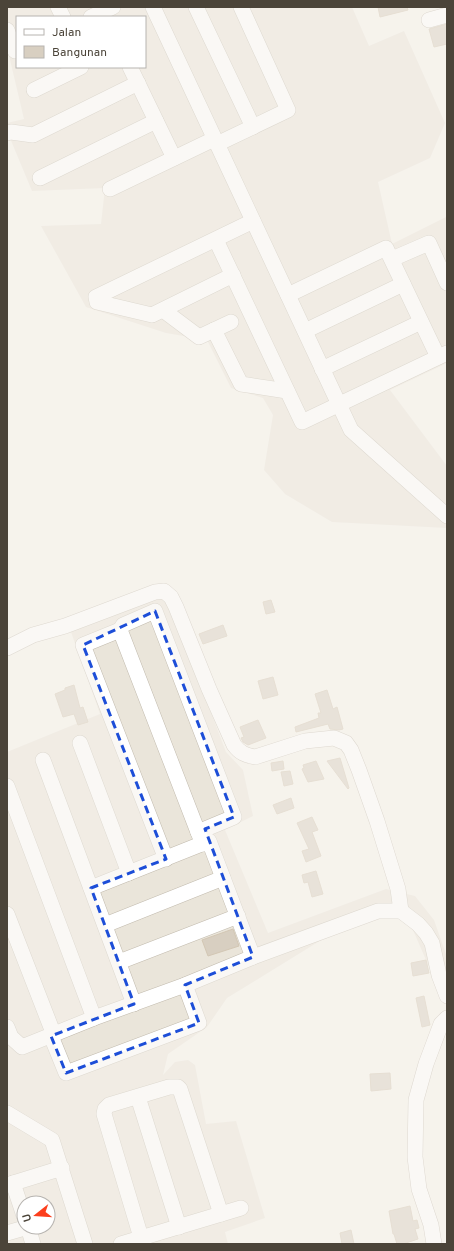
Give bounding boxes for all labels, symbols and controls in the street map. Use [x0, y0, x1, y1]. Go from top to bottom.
legend [16, 16, 146, 68]
text: Jalan [52, 25, 81, 41]
text: Bangunan [52, 45, 107, 61]
north arrow [16, 1195, 56, 1235]
text: U [20, 1212, 35, 1223]

